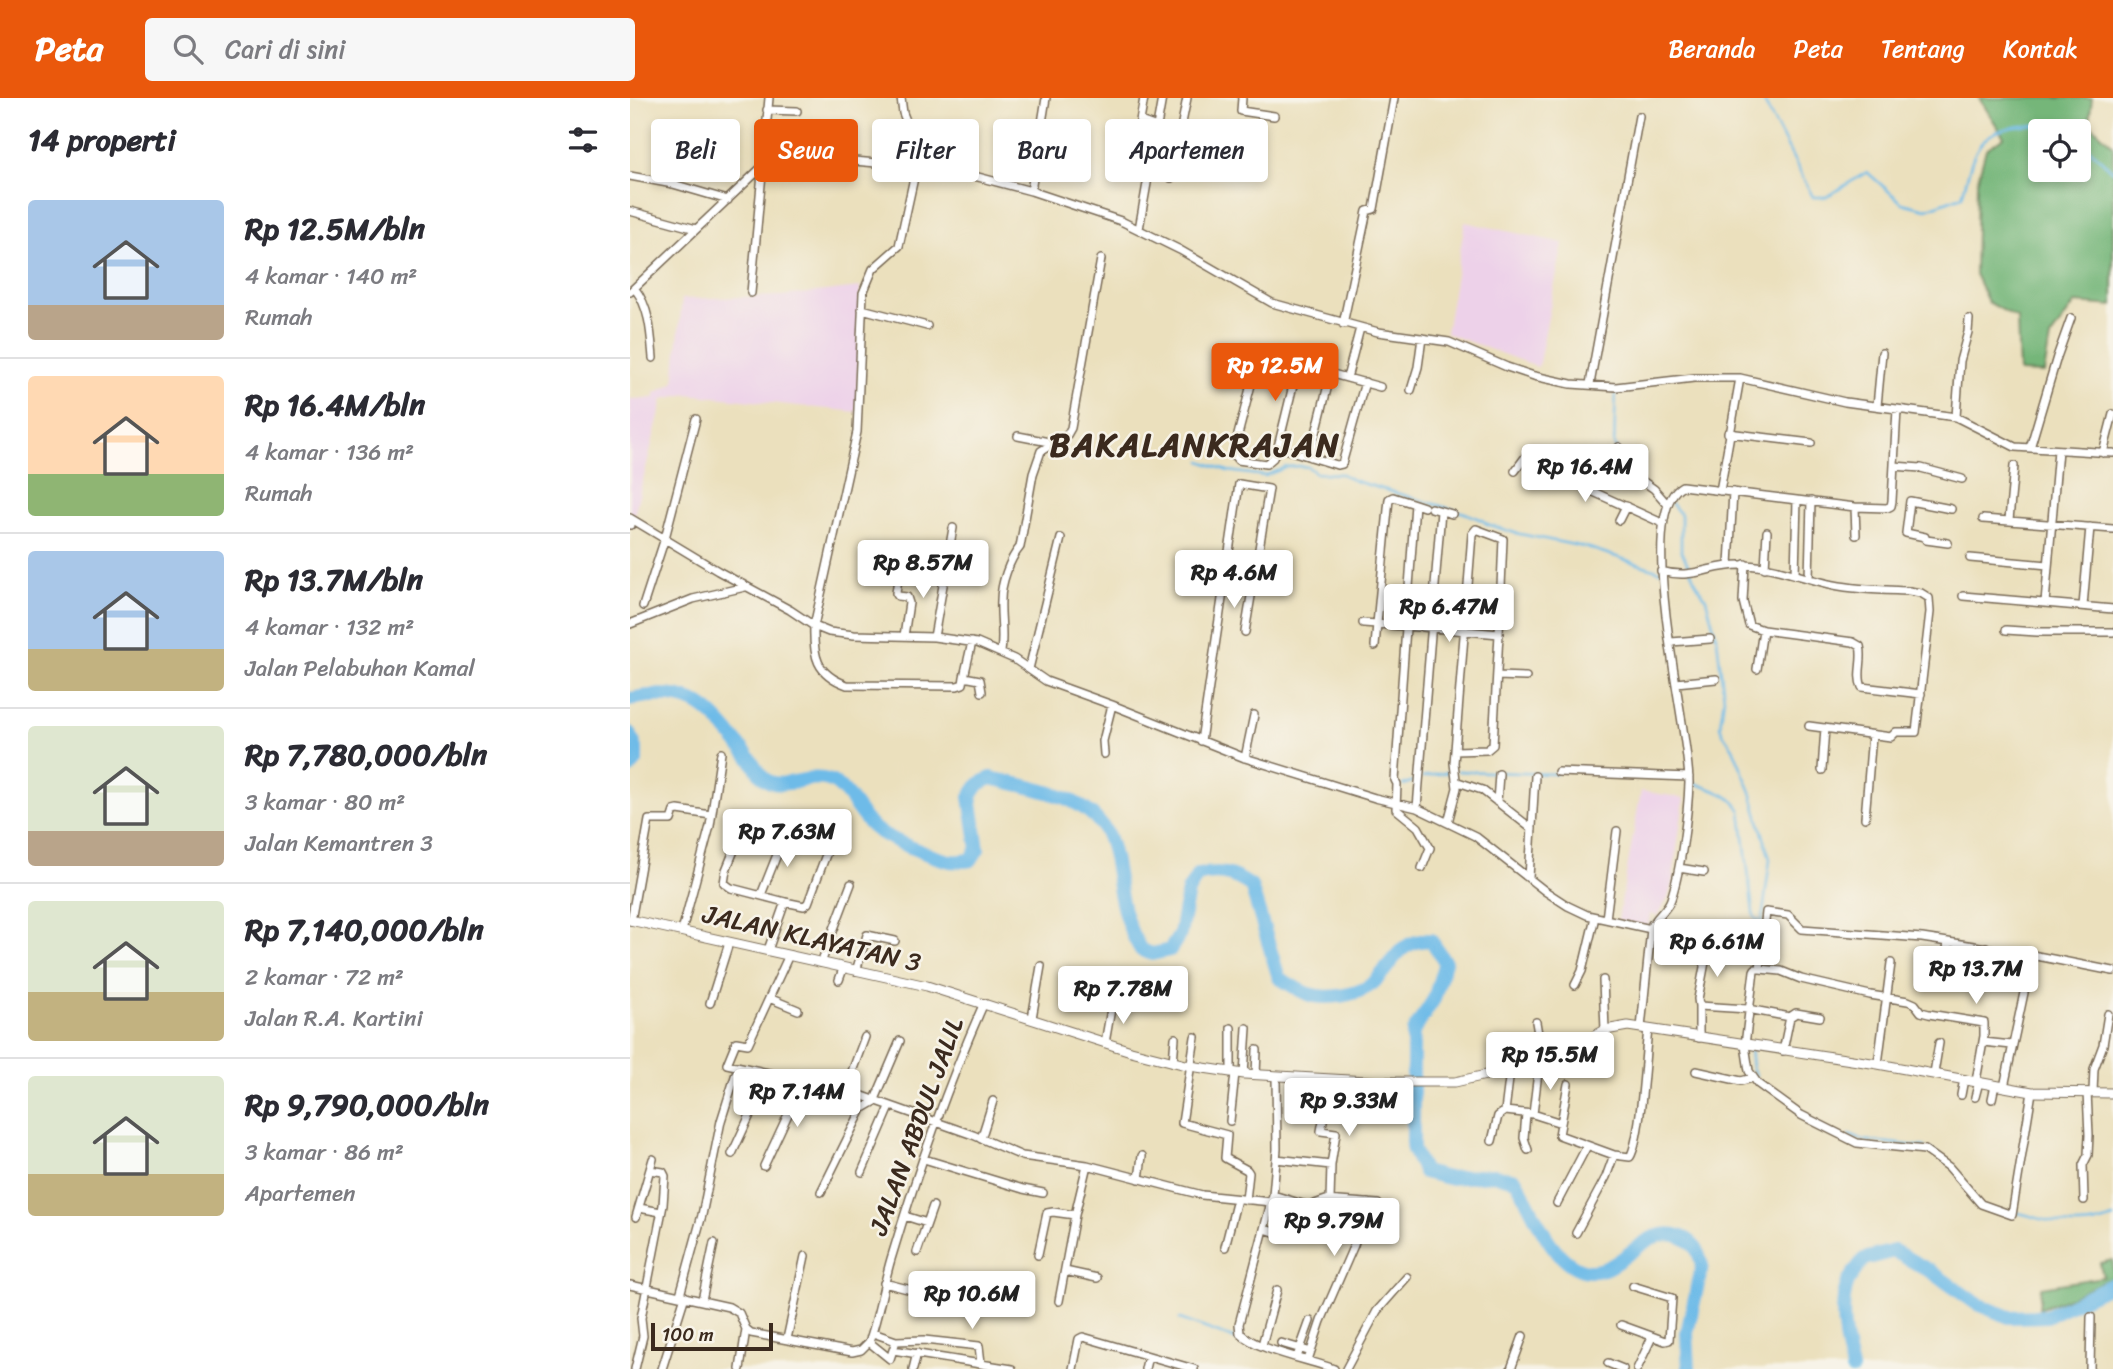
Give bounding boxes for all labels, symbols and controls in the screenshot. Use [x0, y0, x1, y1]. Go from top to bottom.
search box [145, 18, 635, 81]
text: Peta [35, 20, 103, 78]
text: Cari di sini [225, 26, 346, 72]
text: Beranda [1668, 28, 1755, 70]
text: Peta [1793, 28, 1843, 70]
text: Tentang [1881, 28, 1965, 70]
text: Kontak [2003, 28, 2078, 70]
icon: search [169, 30, 207, 68]
text: 14 properti [28, 113, 176, 167]
chip: Beli [651, 119, 740, 182]
chip: Sewa [754, 119, 858, 182]
chip: Filter [872, 119, 979, 182]
chip: Baru [993, 119, 1091, 182]
chip: Apartemen [1105, 119, 1268, 182]
map controls [2028, 119, 2091, 182]
button: locate [2028, 119, 2091, 182]
icon: filters [564, 121, 602, 159]
text: Rp 12.5M/bln [245, 202, 425, 256]
icon: home [84, 228, 168, 312]
text: 4 kamar · 140 m² [245, 256, 417, 297]
text: Rumah [245, 297, 313, 338]
pin: Rp 12.5M [1203, 344, 1347, 403]
text: Rp 12.5M [1228, 345, 1323, 386]
text: Rp 16.4M/bln [245, 378, 425, 432]
icon: home [84, 404, 168, 488]
district label: BAKALANKRAJAN [1049, 416, 1341, 474]
text: 4 kamar · 136 m² [245, 432, 414, 473]
pin: Rp 16.4M [1513, 444, 1657, 504]
text: Rp 16.4M [1537, 446, 1633, 487]
text: Rumah [245, 473, 313, 514]
pin: Rp 8.57M [851, 540, 995, 600]
text: Rp 8.57M [874, 542, 972, 583]
pin: Rp 4.6M [1169, 550, 1299, 610]
text: Rp 4.6M [1191, 552, 1277, 593]
text: Rp 13.7M/bln [245, 553, 423, 607]
icon: home [84, 579, 168, 663]
pin: Rp 6.47M [1377, 584, 1521, 644]
text: Rp 6.47M [1400, 586, 1498, 627]
text: 4 kamar · 132 m² [245, 607, 414, 648]
text: Jalan Pelabuhan Kamal [245, 648, 475, 689]
text: Rp 7,780,000/bln [245, 728, 487, 782]
icon: home [84, 754, 168, 838]
text: 3 kamar · 80 m² [245, 782, 405, 823]
pin: Rp 7.63M [715, 810, 859, 869]
text: Rp 7.63M [739, 811, 835, 852]
text: Jalan Kemantren 3 [245, 823, 433, 864]
street label: JALAN KLAYATAN 3 [697, 890, 926, 985]
text: Rp 7,140,000/bln [245, 903, 484, 957]
pin: Rp 6.61M [1645, 920, 1789, 979]
text: Rp 6.61M [1670, 921, 1764, 962]
icon: home [84, 929, 168, 1013]
pin: Rp 13.7M [1904, 946, 2048, 1006]
text: Rp 13.7M [1929, 948, 2023, 989]
text: 2 kamar · 72 m² [245, 957, 404, 998]
pin: Rp 7.78M [1051, 967, 1195, 1026]
text: Rp 7.78M [1074, 968, 1172, 1009]
text: Jalan R.A. Kartini [245, 998, 423, 1039]
street label: JALAN ABDUL JALIL [855, 1010, 977, 1242]
pin: Rp 15.5M [1478, 1032, 1622, 1092]
text: Rp 15.5M [1502, 1034, 1598, 1075]
pin: Rp 7.14M [725, 1070, 869, 1129]
text: Rp 7.14M [749, 1071, 845, 1112]
text: Rp 9,790,000/bln [245, 1078, 489, 1132]
pin: Rp 9.33M [1277, 1079, 1421, 1138]
text: Rp 9.33M [1300, 1080, 1398, 1121]
icon: home [84, 1104, 168, 1188]
text: 3 kamar · 86 m² [245, 1132, 404, 1173]
text: Apartemen [245, 1173, 355, 1214]
pin: Rp 9.79M [1262, 1198, 1406, 1258]
text: Rp 9.79M [1284, 1200, 1384, 1241]
pin: Rp 10.6M [900, 1272, 1044, 1331]
text: Rp 10.6M [924, 1273, 1020, 1314]
text: 100 m [662, 1318, 714, 1351]
scale bar [651, 1320, 774, 1352]

